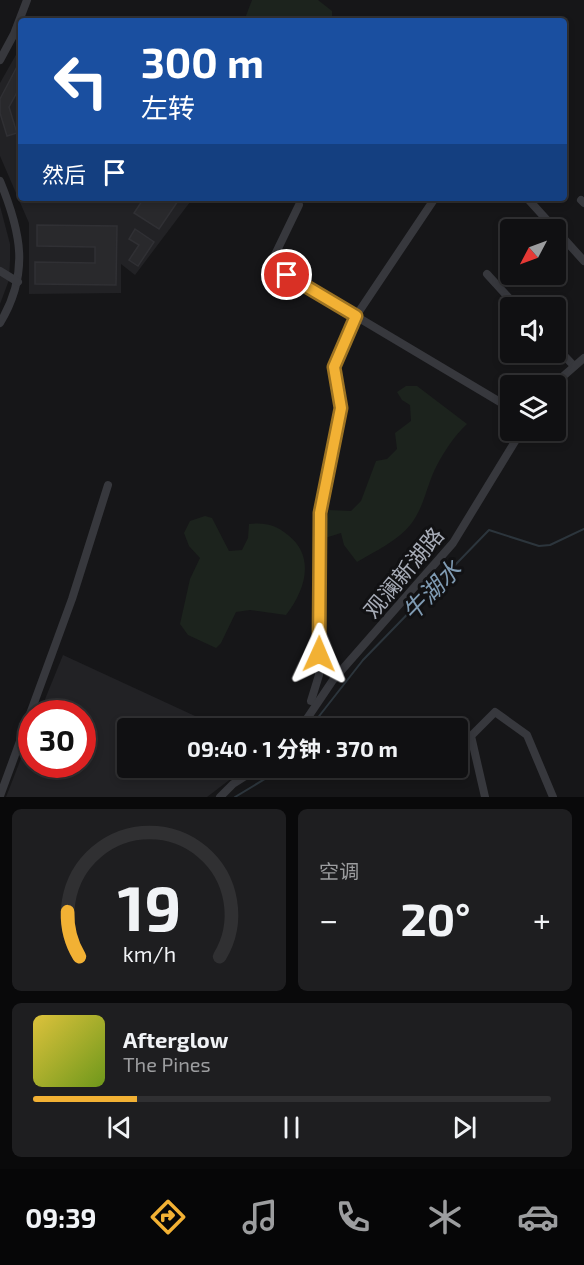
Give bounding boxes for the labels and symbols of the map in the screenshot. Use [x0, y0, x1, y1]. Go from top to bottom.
north arrow [500, 219, 566, 285]
pin [261, 249, 312, 300]
street label: 观澜新湖路 [358, 522, 448, 622]
water label: 牛湖水 [396, 553, 467, 626]
position arrow [287, 622, 351, 686]
speed limit sign: 30 [18, 700, 96, 778]

